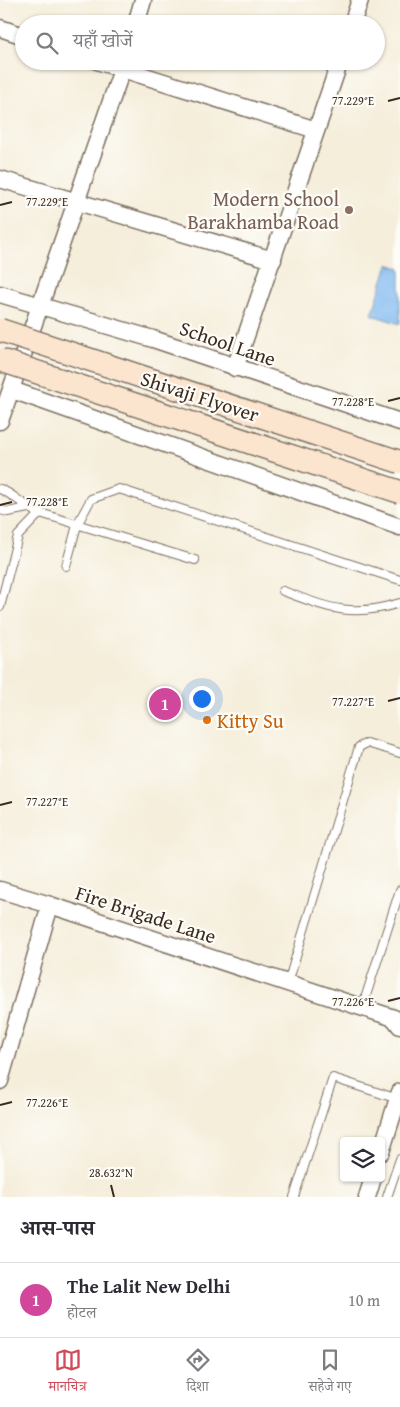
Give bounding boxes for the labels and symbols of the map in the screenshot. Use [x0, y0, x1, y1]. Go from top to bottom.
text: 77.229°E [332, 92, 374, 109]
place label: Modern School Barakhamba Road [187, 184, 339, 236]
text: 77.229°E [26, 193, 68, 210]
marker: Modern School Barakhamba Road [343, 204, 355, 216]
street label: School Lane [176, 313, 280, 373]
street label: Shivaji Flyover [137, 363, 263, 429]
text: 77.228°E [332, 393, 374, 410]
text: 77.228°E [26, 493, 68, 510]
pin: 1 [149, 685, 181, 723]
your location [189, 686, 215, 712]
text: 77.227°E [332, 693, 374, 710]
place label: Kitty Su [217, 706, 284, 735]
marker: Kitty Su [201, 714, 213, 726]
text: 77.227°E [26, 793, 68, 810]
street label: Fire Brigade Lane [72, 878, 220, 950]
text: 77.226°E [332, 993, 374, 1010]
text: 77.226°E [26, 1094, 68, 1111]
text: 28.632°N [89, 1164, 133, 1181]

